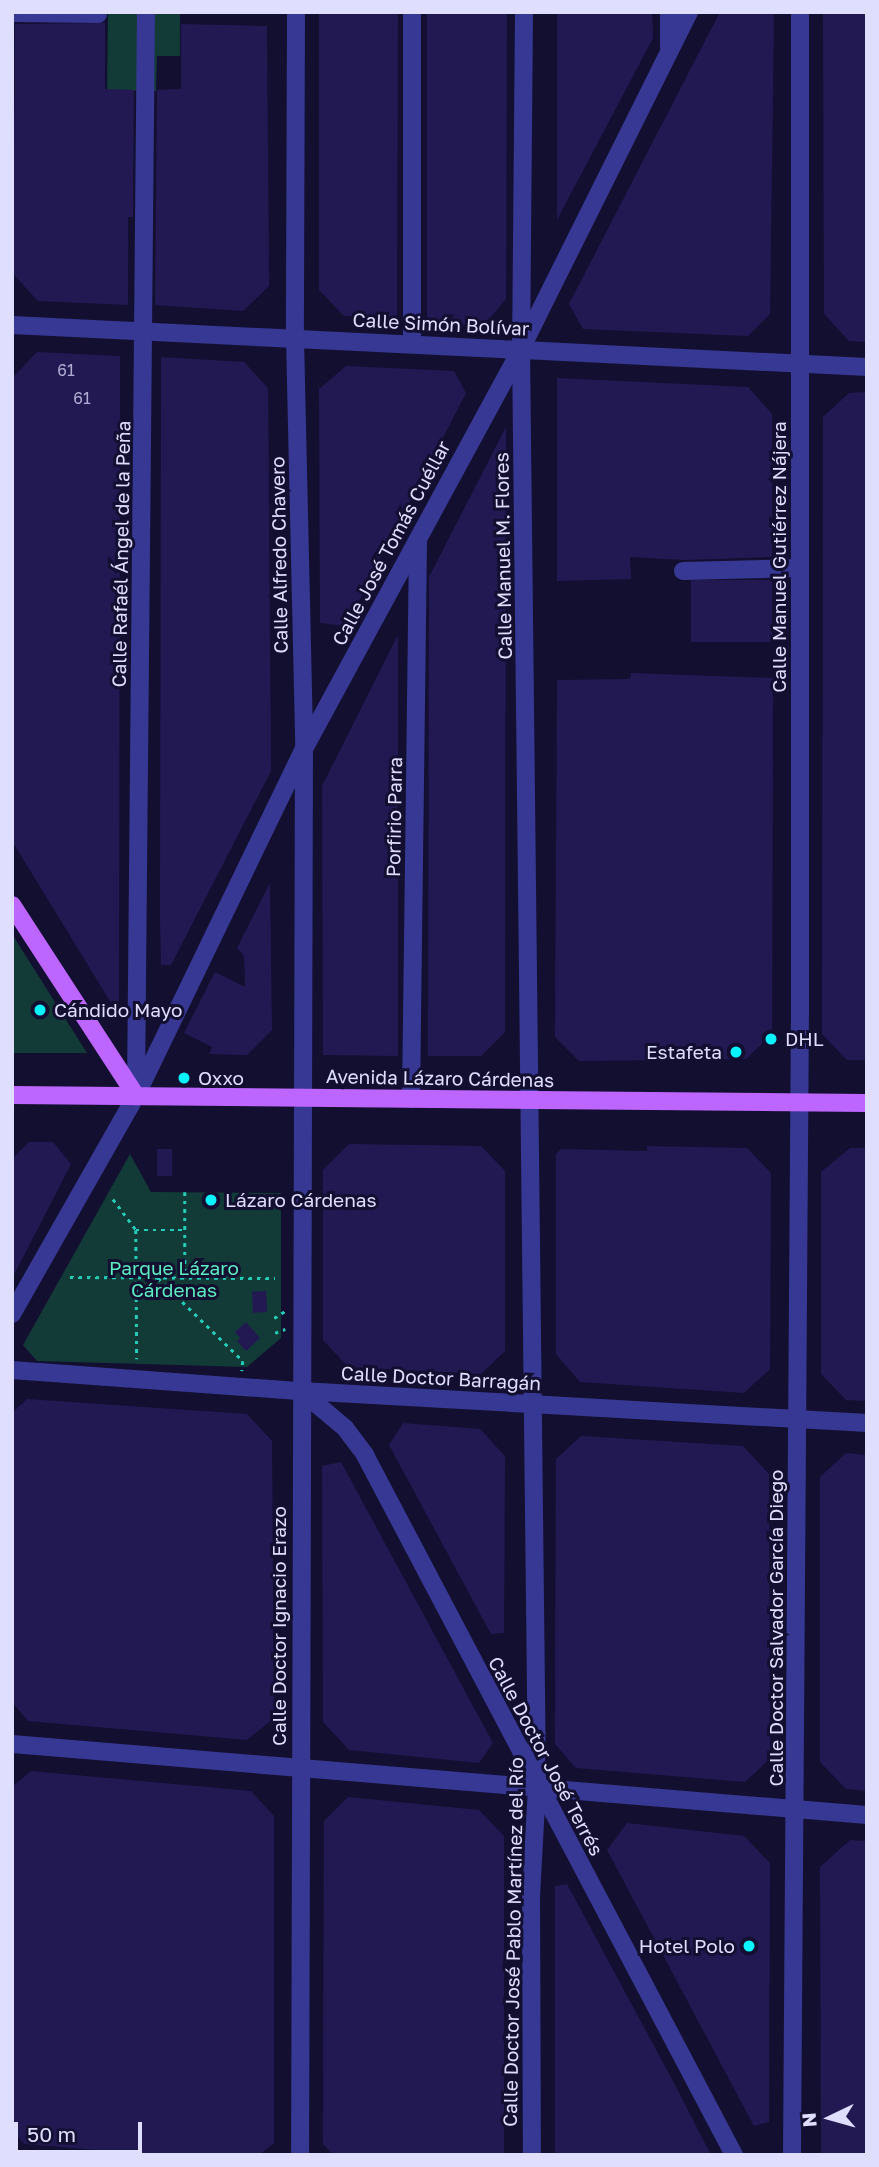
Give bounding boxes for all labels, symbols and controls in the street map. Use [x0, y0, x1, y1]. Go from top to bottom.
street label: Calle Simón Bolívar [352, 308, 530, 340]
house number: 61 [57, 360, 75, 380]
house number: 61 [73, 388, 91, 408]
street label: Calle Rafaél Ángel de la Peña [107, 420, 135, 688]
street label: Calle Manuel Gutiérrez Nájera [768, 421, 790, 693]
street label: Calle José Tomás Cuéllar [327, 437, 455, 649]
street label: Calle Manuel M. Flores [490, 452, 516, 660]
street label: Calle Alfredo Chavero [266, 456, 292, 654]
street label: Porfirio Parra [382, 757, 406, 877]
place label: Cándido Mayo [54, 999, 182, 1021]
marker: Cándido Mayo [32, 1002, 48, 1018]
place label: DHL [785, 1028, 824, 1050]
marker: DHL [763, 1031, 779, 1047]
place label: Estafeta [646, 1041, 722, 1063]
marker: Estafeta [728, 1044, 744, 1060]
street label: Avenida Lázaro Cárdenas [326, 1065, 554, 1091]
place label: Oxxo [198, 1067, 244, 1089]
marker: Oxxo [176, 1070, 192, 1086]
place label: Lázaro Cárdenas [225, 1189, 377, 1211]
marker: Lázaro Cárdenas [203, 1192, 219, 1208]
park label: Parque Lázaro Cárdenas [109, 1257, 239, 1301]
street label: Calle Doctor Barragán [340, 1361, 542, 1395]
street label: Calle Doctor Salvador García Diego [765, 1469, 787, 1787]
street label: Calle Doctor Ignacio Erazo [268, 1506, 290, 1746]
street label: Calle Doctor José Terrés [484, 1653, 608, 1859]
street label: Calle Doctor José Pablo Martínez del Río [498, 1757, 528, 2127]
place label: Hotel Polo [639, 1935, 735, 1957]
marker: Hotel Polo [741, 1938, 757, 1954]
north arrow [795, 2083, 865, 2153]
scale bar [18, 2108, 145, 2152]
text: N [796, 2112, 821, 2128]
text: 50 m [27, 2121, 76, 2147]

